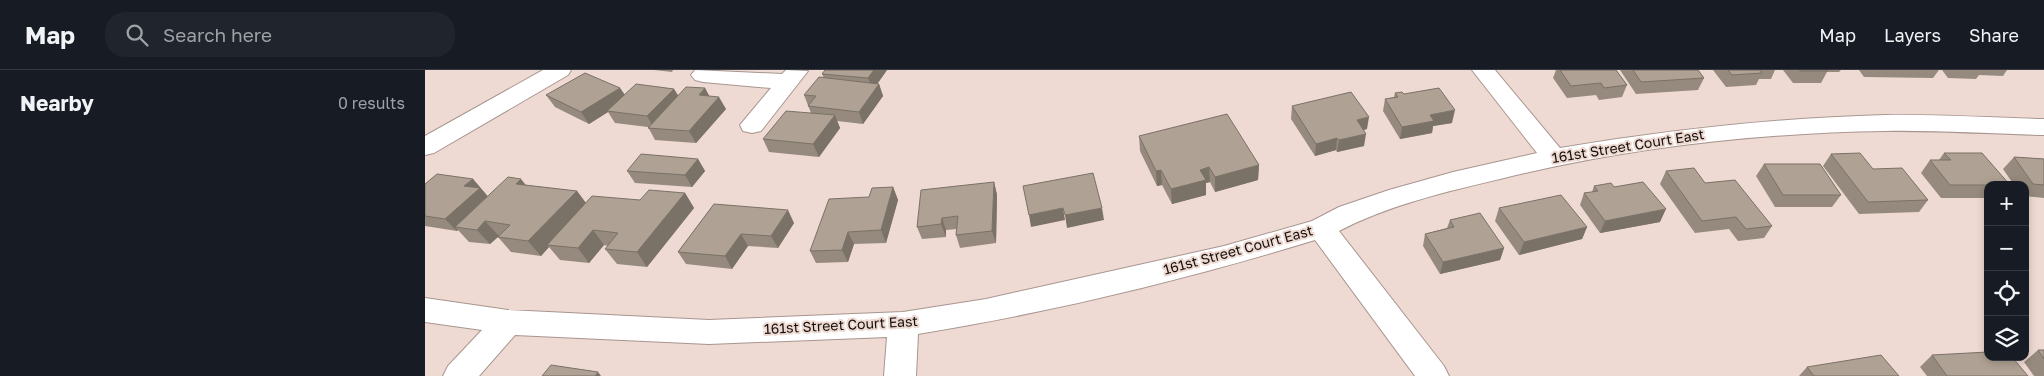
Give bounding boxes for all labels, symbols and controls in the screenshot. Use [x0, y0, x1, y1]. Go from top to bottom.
search box [105, 12, 455, 57]
text: Map [25, 20, 75, 49]
icon: search [123, 21, 151, 49]
text: Search here [163, 23, 272, 46]
text: Map [1819, 24, 1856, 46]
text: Layers [1884, 24, 1941, 46]
text: Share [1969, 24, 2019, 46]
text: Nearby [20, 90, 94, 116]
text: 0 results [338, 93, 405, 113]
street label: 161st Street Court East [1551, 125, 1705, 166]
map controls [1984, 181, 2029, 361]
button: + [1984, 181, 2029, 226]
street label: 161st Street Court East [1161, 221, 1314, 278]
button: − [1984, 226, 2029, 271]
button: locate [1984, 271, 2029, 316]
street label: 161st Street Court East [764, 312, 918, 337]
button: layers [1984, 316, 2029, 361]

